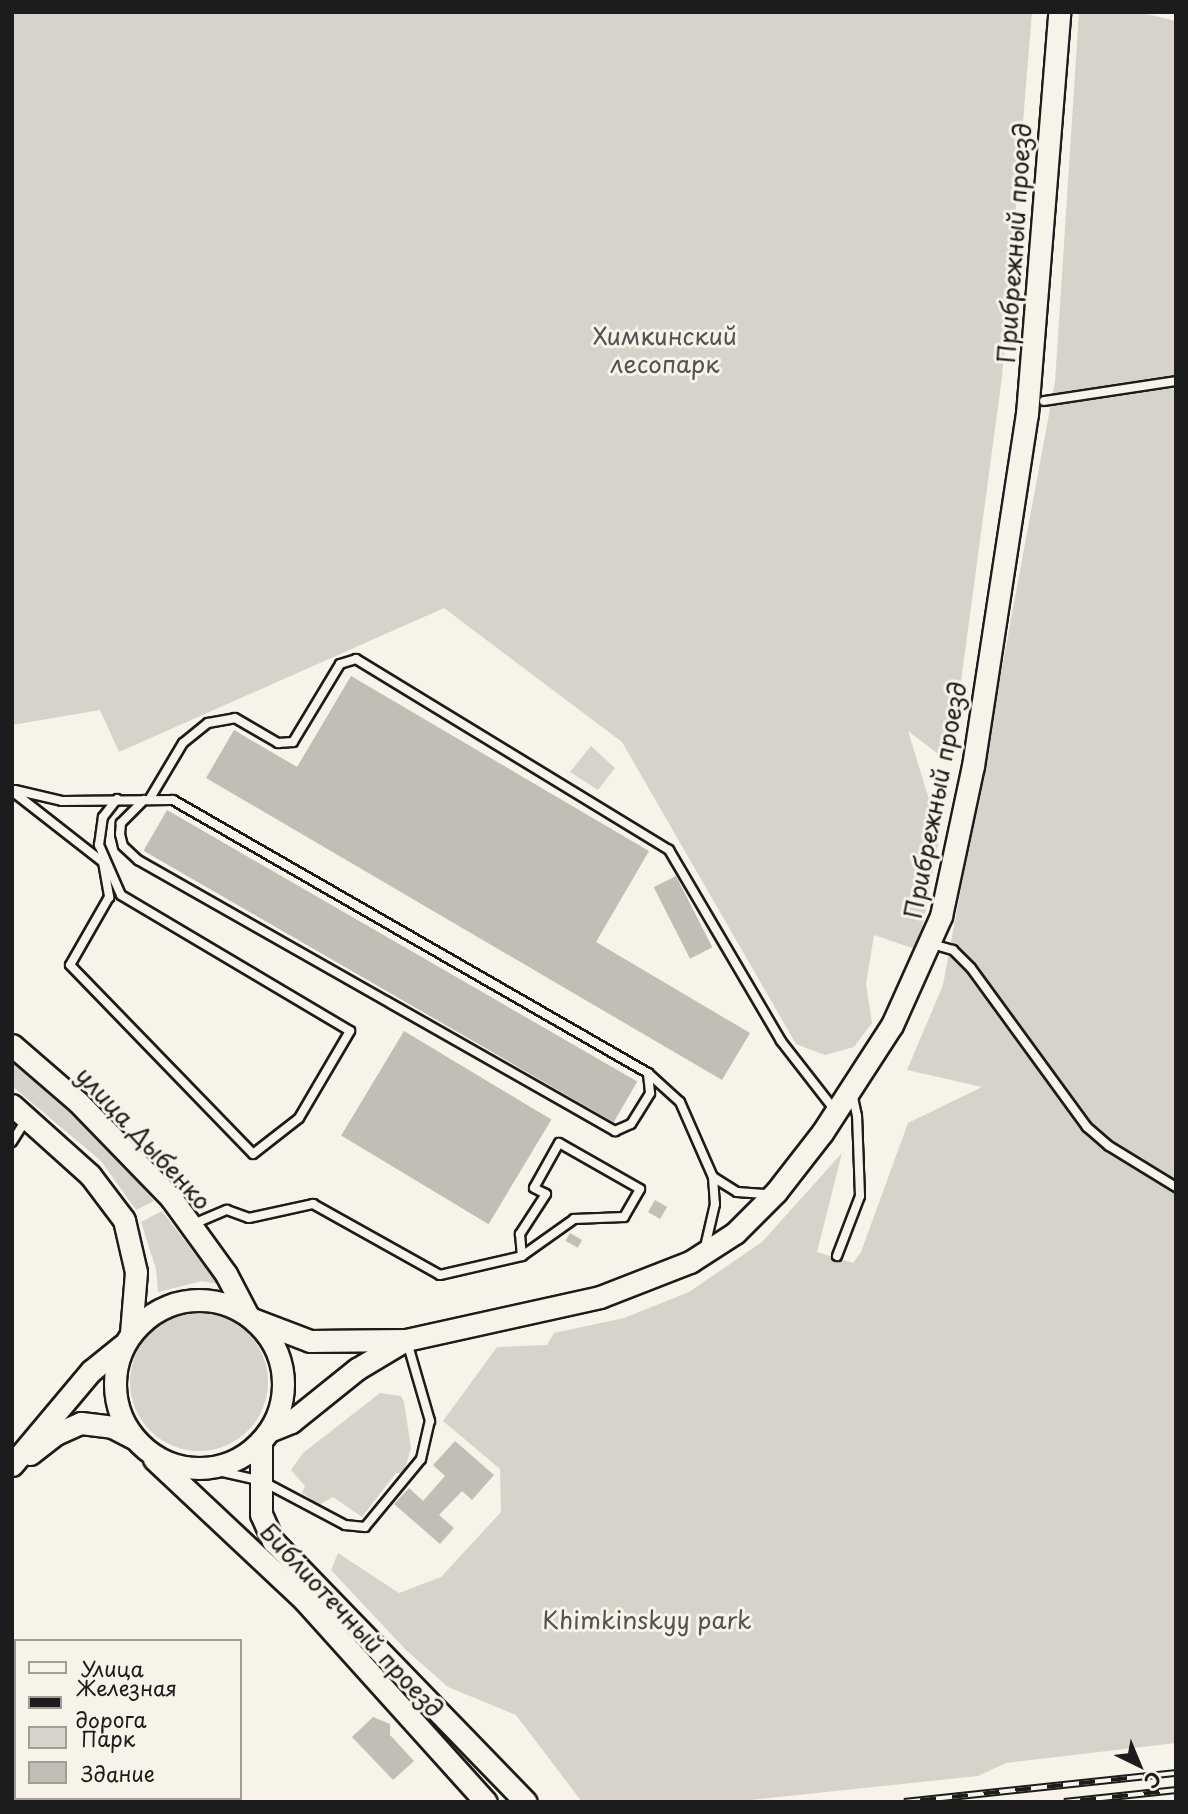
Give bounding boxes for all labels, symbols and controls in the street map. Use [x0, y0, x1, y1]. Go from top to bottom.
street label: Прибрежный проезд [991, 122, 1037, 364]
park label: Химкинский лесопарк [593, 322, 737, 378]
street label: Прибрежный проезд [898, 679, 972, 921]
street label: улица Дыбенко [70, 1060, 218, 1216]
street label: Библиотечный проезд [254, 1517, 450, 1723]
park label: Khimkinskyy park [542, 1606, 752, 1634]
legend [14, 1639, 242, 1800]
text: Улица [81, 1652, 144, 1684]
text: Железная дорога [76, 1671, 177, 1735]
text: Парк [81, 1722, 135, 1754]
north arrow [1104, 1730, 1174, 1800]
text: Здание [81, 1757, 155, 1789]
text: С [1139, 1765, 1168, 1795]

